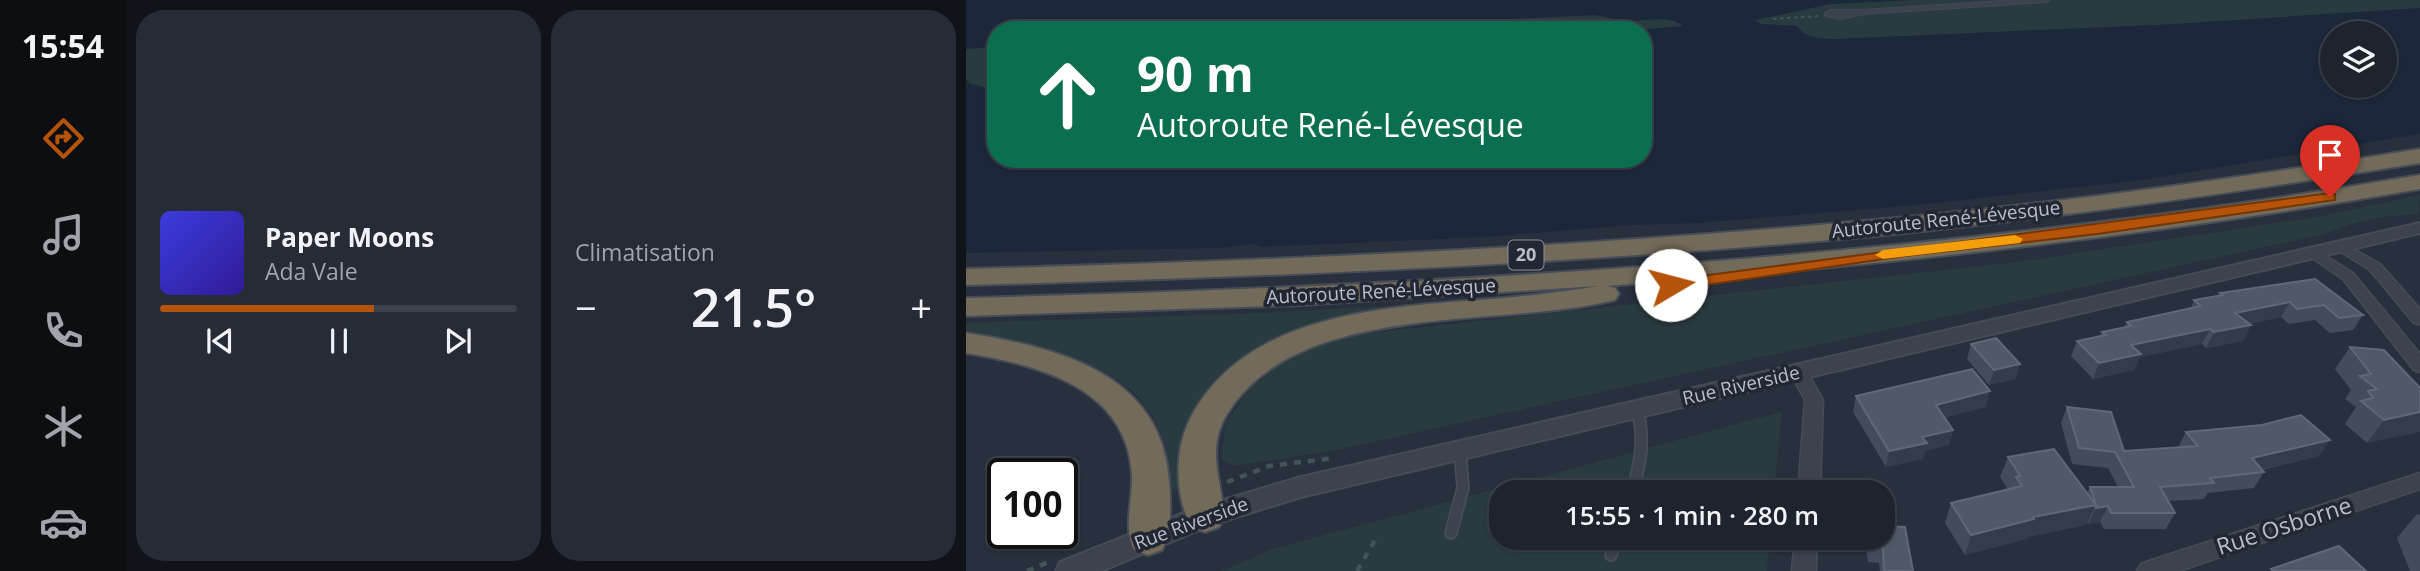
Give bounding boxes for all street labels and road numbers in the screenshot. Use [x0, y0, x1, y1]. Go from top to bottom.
street label: Autoroute René-Lévesque [1830, 194, 2062, 244]
road number: 20 [1508, 241, 1544, 270]
street label: Autoroute René-Lévesque [1266, 272, 1496, 310]
street label: Rue Riverside [1680, 359, 1802, 411]
street label: Rue Osborne [2212, 488, 2355, 562]
street label: Rue Riverside [1130, 490, 1252, 556]

